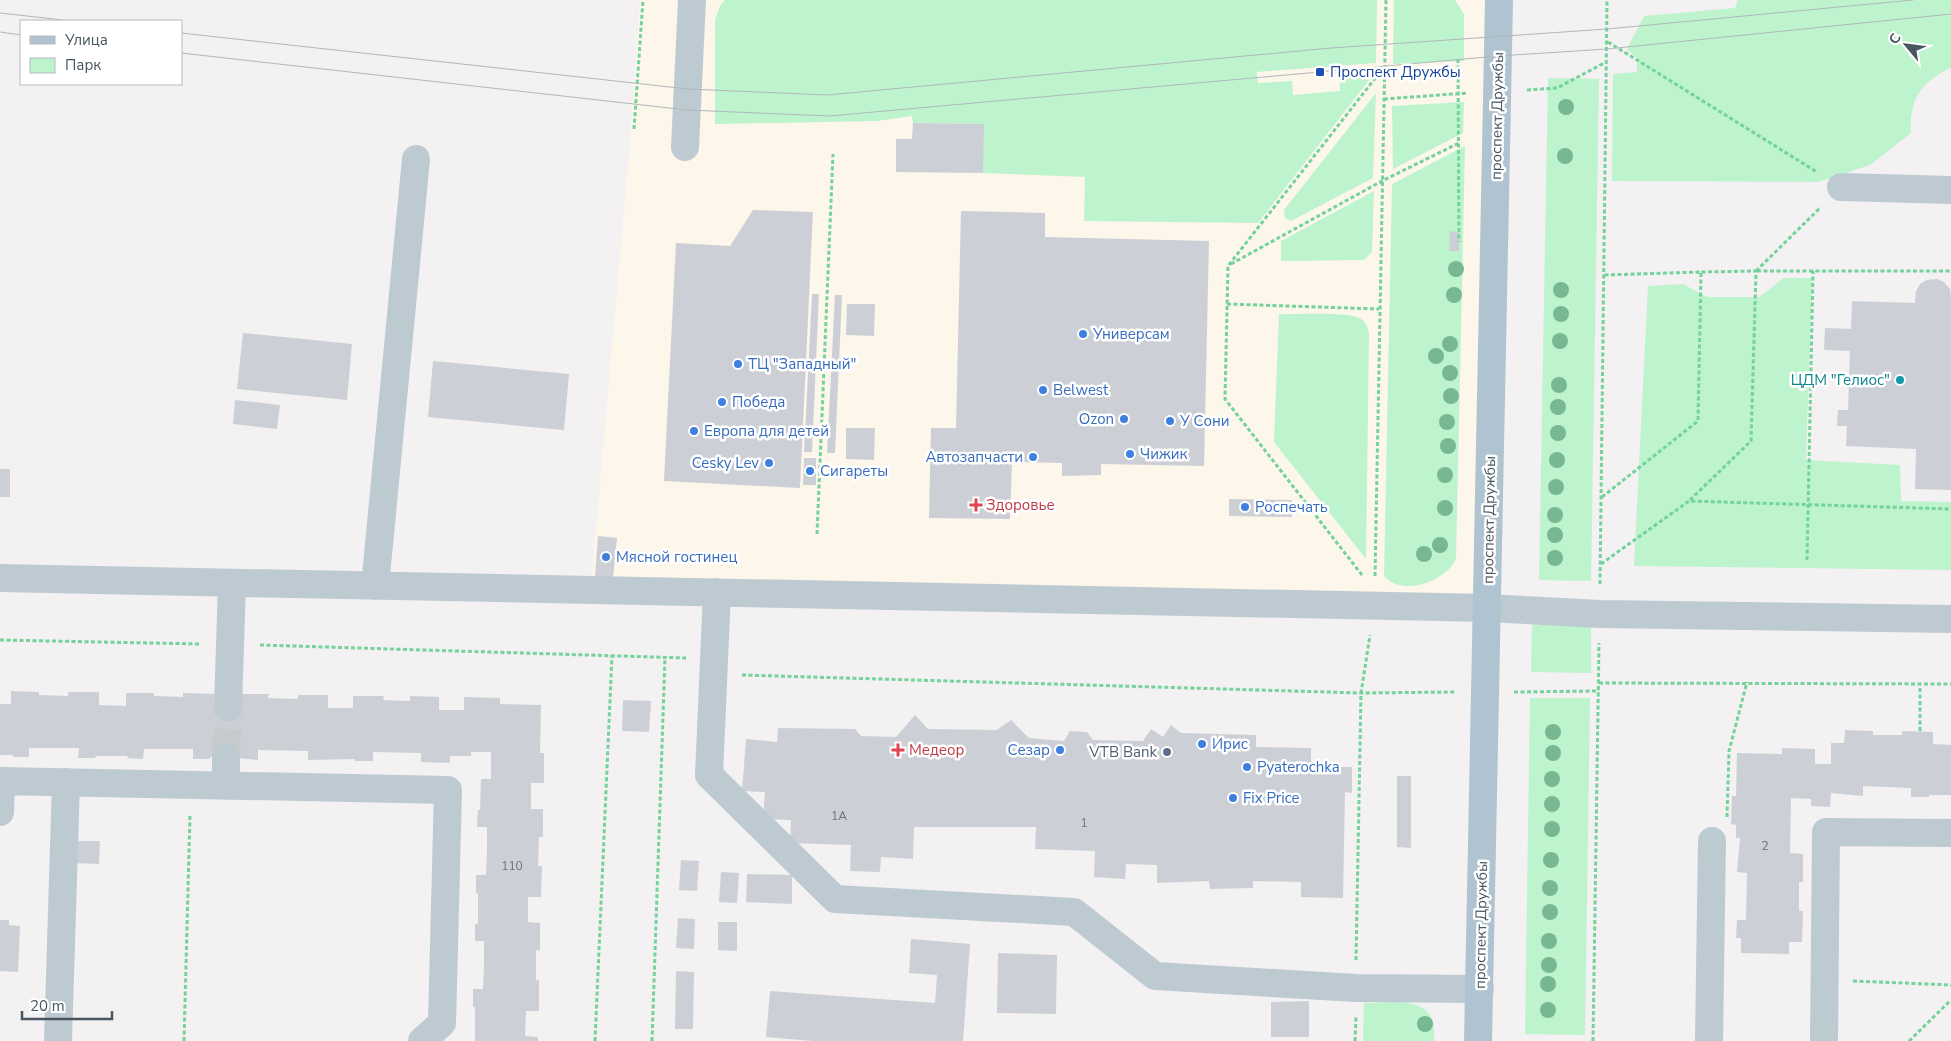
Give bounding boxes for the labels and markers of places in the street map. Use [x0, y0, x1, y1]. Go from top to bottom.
place label: Проспект Дружбы [1330, 62, 1461, 82]
marker: Проспект Дружбы [1314, 66, 1326, 78]
place label: Универсам [1092, 324, 1170, 344]
marker: Универсам [1077, 328, 1089, 340]
place label: ТЦ "Западный" [748, 354, 856, 374]
marker: ТЦ "Западный" [732, 358, 744, 370]
place label: ЦДМ "Гелиос" [1791, 370, 1890, 390]
marker: ЦДМ "Гелиос" [1894, 374, 1906, 386]
place label: Belwest [1053, 380, 1109, 400]
marker: Belwest [1037, 384, 1049, 396]
place label: Победа [732, 392, 785, 412]
marker: Победа [716, 396, 728, 408]
place label: Ozon [1079, 409, 1114, 429]
place label: У Сони [1179, 411, 1230, 431]
marker: Ozon [1118, 413, 1130, 425]
marker: У Сони [1164, 415, 1176, 427]
place label: Европа для детей [704, 421, 829, 441]
marker: Европа для детей [688, 425, 700, 437]
place label: Чижик [1140, 444, 1187, 464]
place label: Автозапчасти [925, 447, 1023, 467]
marker: Чижик [1124, 448, 1136, 460]
marker: Автозапчасти [1027, 451, 1039, 463]
place label: Cesky Lev [692, 453, 759, 473]
marker: Cesky Lev [763, 457, 775, 469]
place label: Сигареты [820, 461, 888, 481]
marker: Сигареты [804, 465, 816, 477]
place label: Здоровье [986, 495, 1055, 515]
place label: Роспечать [1255, 497, 1328, 517]
marker: Здоровье [970, 499, 982, 511]
marker: Роспечать [1239, 501, 1251, 513]
place label: Мясной гостинец [616, 547, 737, 567]
marker: Мясной гостинец [600, 551, 612, 563]
place label: Ирис [1212, 734, 1248, 754]
marker: Ирис [1196, 738, 1208, 750]
place label: Медеор [909, 740, 964, 760]
place label: Сезар [1007, 740, 1050, 760]
place label: VTB Bank [1088, 742, 1157, 762]
marker: Медеор [891, 743, 905, 757]
marker: Сезар [1054, 744, 1066, 756]
marker: VTB Bank [1161, 746, 1173, 758]
place label: Pyaterochka [1257, 757, 1340, 777]
marker: Pyaterochka [1241, 761, 1253, 773]
place label: Fix Price [1243, 788, 1299, 808]
marker: Fix Price [1227, 792, 1239, 804]

